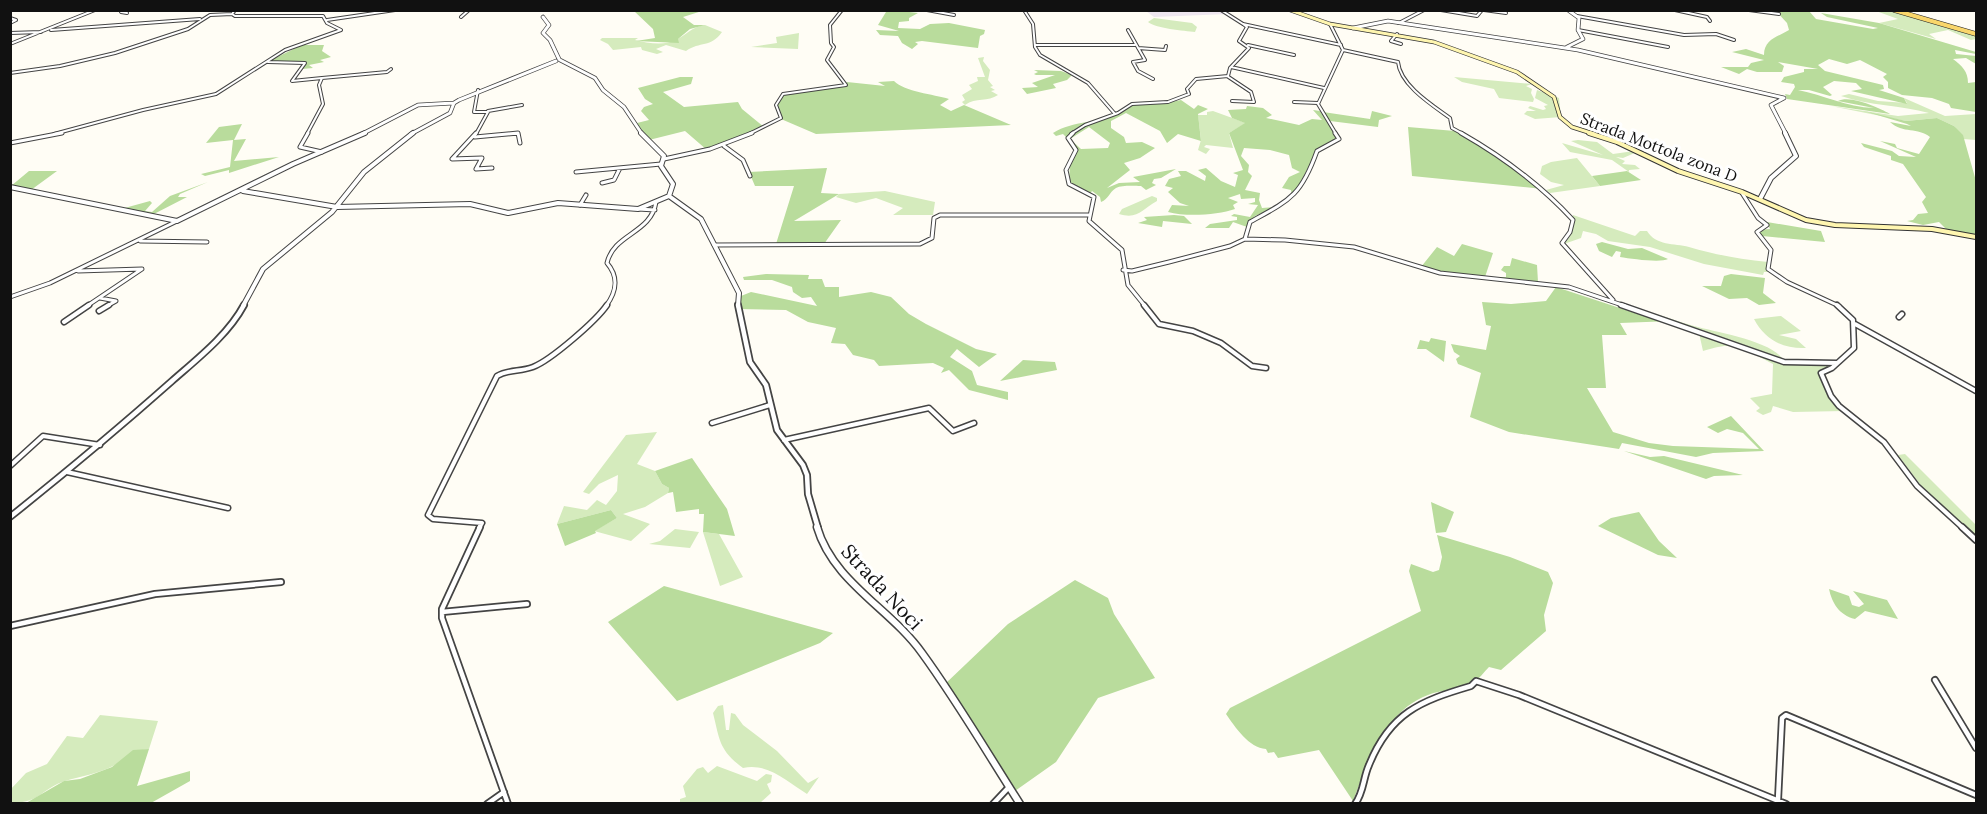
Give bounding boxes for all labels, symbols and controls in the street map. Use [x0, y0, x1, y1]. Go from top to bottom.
street label: Strada Mottola zona D [1578, 108, 1740, 186]
street label: Strada Noci [836, 538, 928, 635]

